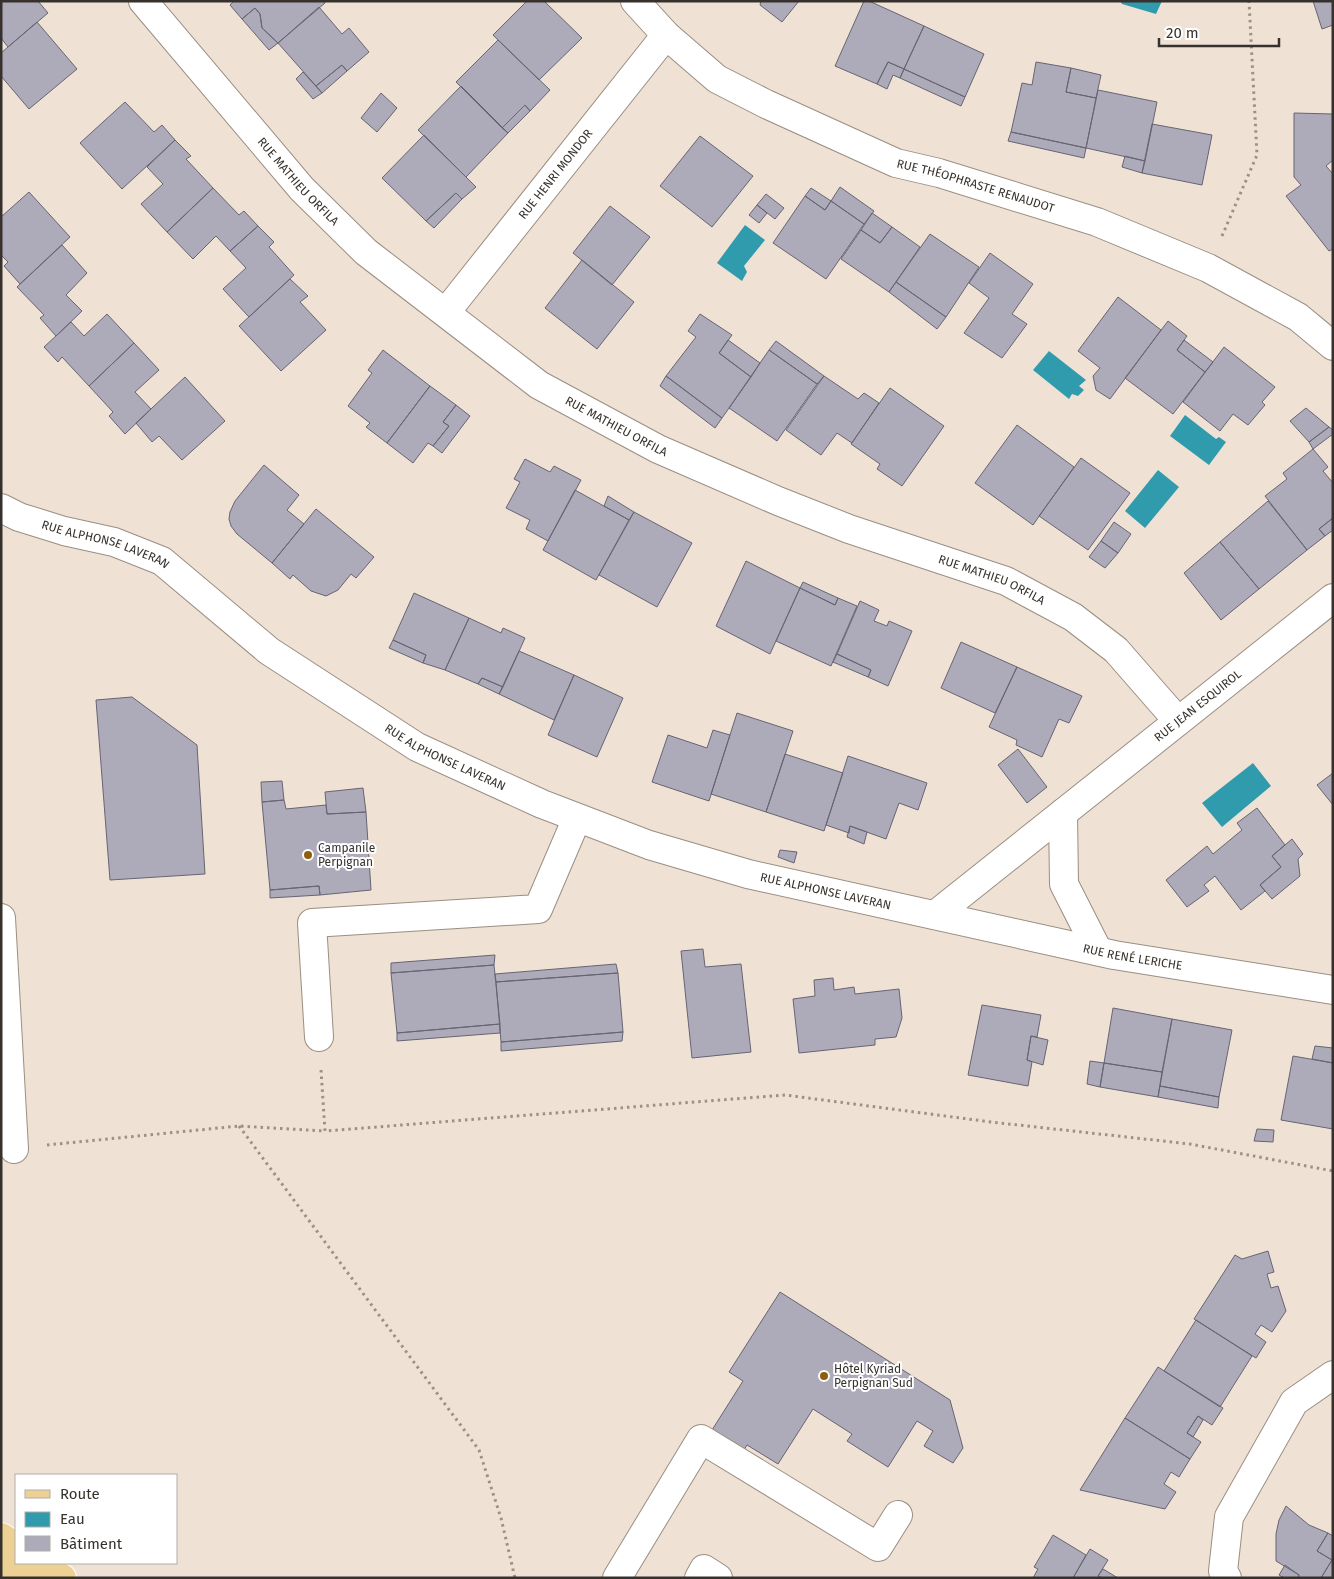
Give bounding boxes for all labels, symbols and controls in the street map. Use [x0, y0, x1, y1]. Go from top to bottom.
scale bar [1159, 15, 1279, 47]
text: 20 m [1166, 24, 1199, 42]
street label: RUE HENRI MONDOR [516, 127, 595, 222]
street label: RUE MATHIEU ORFILA [255, 135, 342, 228]
street label: RUE THÉOPHRASTE RENAUDOT [895, 156, 1057, 216]
street label: RUE MATHIEU ORFILA [563, 393, 670, 459]
street label: RUE ALPHONSE LAVERAN [40, 517, 172, 571]
street label: RUE MATHIEU ORFILA [937, 552, 1047, 608]
street label: RUE JEAN ESQUIROL [1152, 667, 1244, 745]
street label: RUE ALPHONSE LAVERAN [382, 721, 508, 793]
place label: Campanile Perpignan [318, 841, 375, 869]
marker: Campanile Perpignan [302, 849, 314, 861]
street label: RUE ALPHONSE LAVERAN [759, 870, 892, 912]
street label: RUE RENÉ LERICHE [1082, 941, 1183, 973]
place label: Hôtel Kyriad Perpignan Sud [834, 1362, 913, 1390]
marker: Hôtel Kyriad Perpignan Sud [818, 1370, 830, 1382]
legend [15, 1474, 178, 1564]
text: Route [60, 1485, 100, 1503]
text: Eau [60, 1510, 85, 1528]
text: Bâtiment [60, 1535, 123, 1553]

